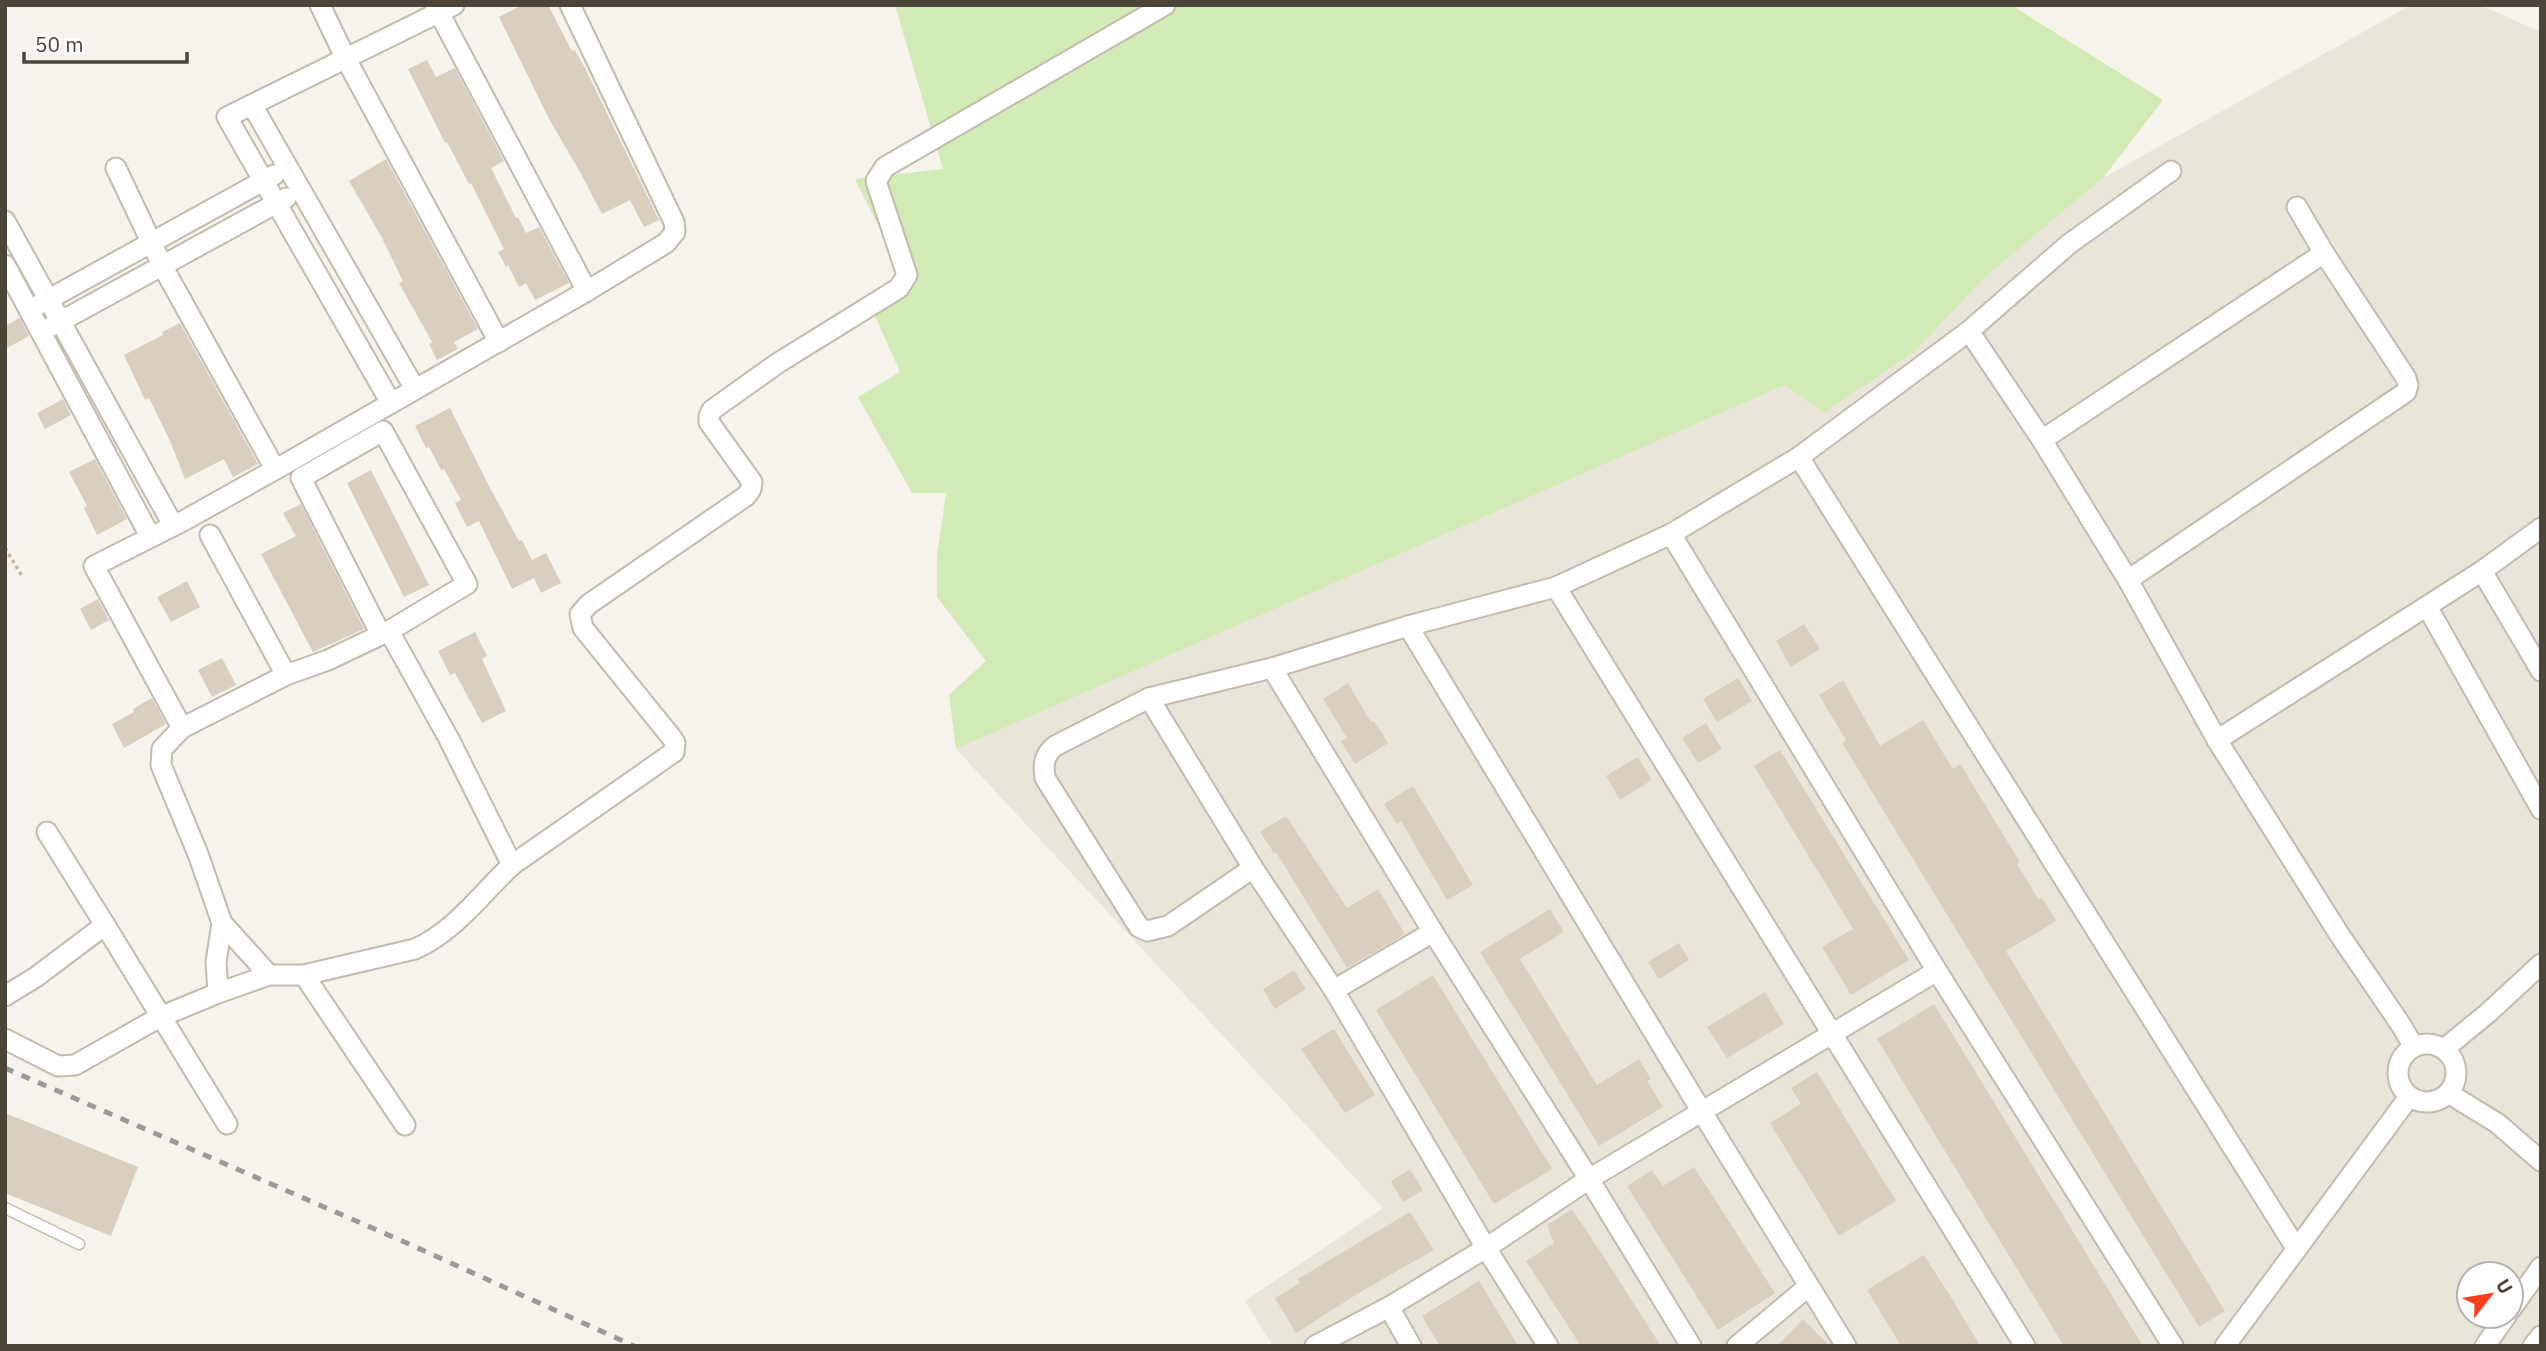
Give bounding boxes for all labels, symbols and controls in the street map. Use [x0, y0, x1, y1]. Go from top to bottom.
scale bar [24, 21, 187, 65]
text: 50 m [35, 30, 84, 58]
north arrow [2455, 1260, 2525, 1330]
text: U [2491, 1274, 2518, 1298]

